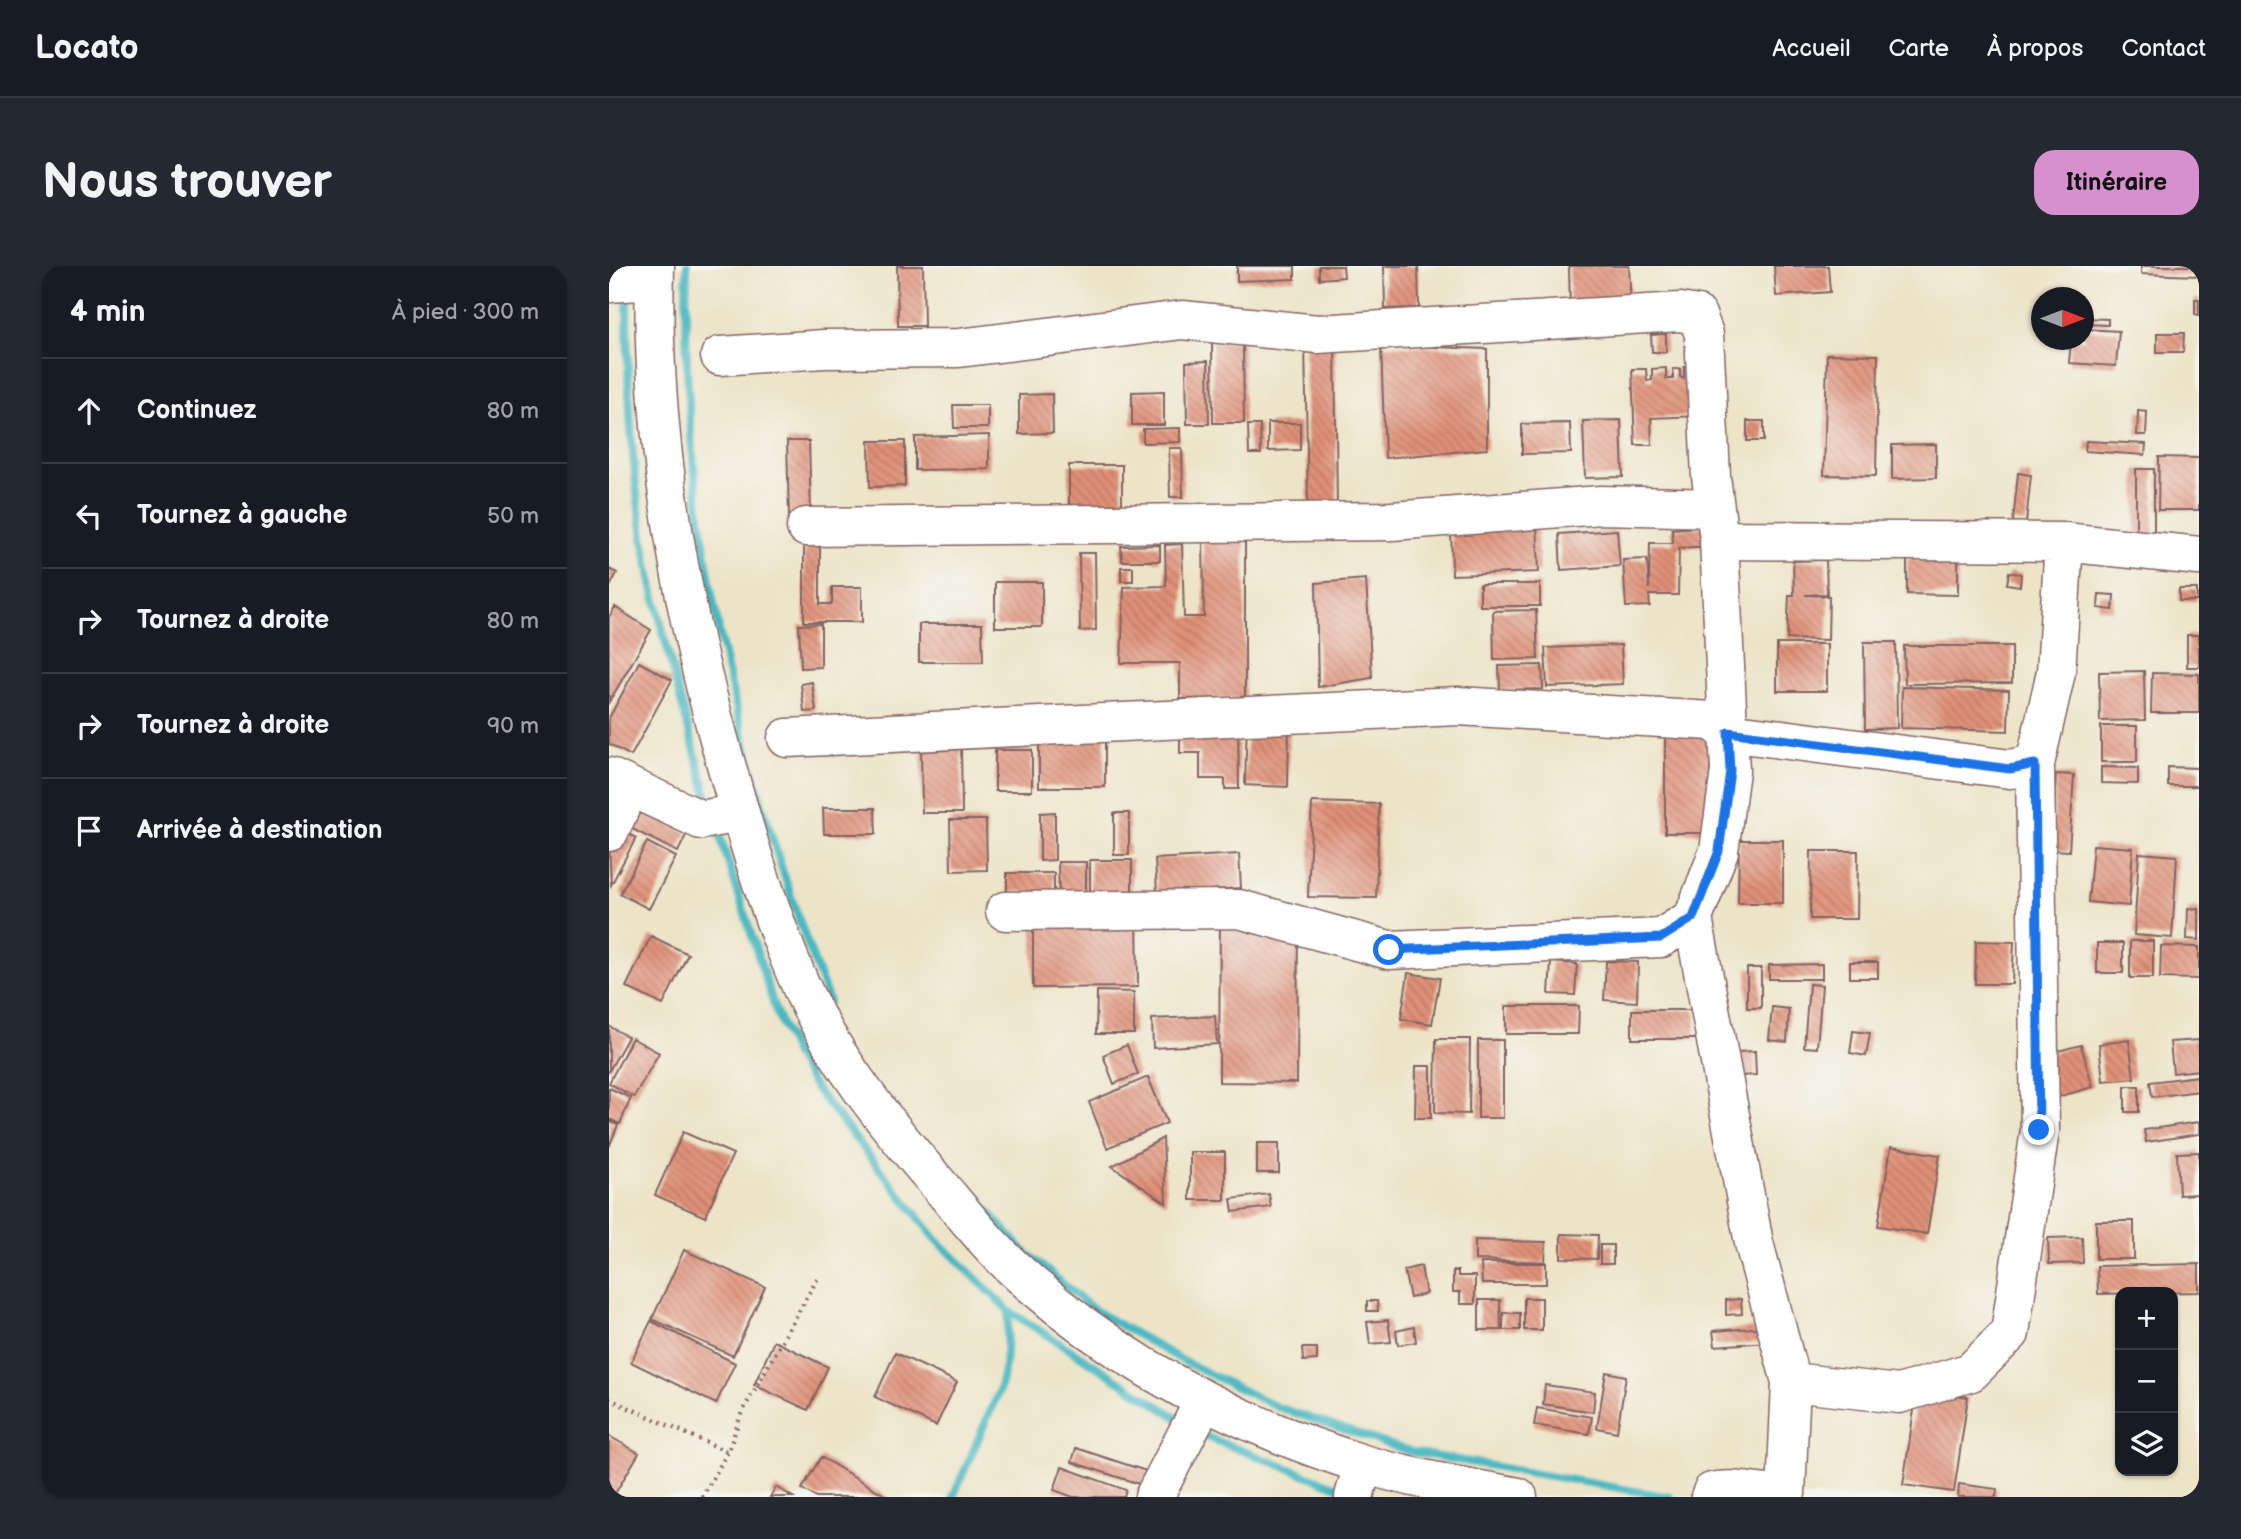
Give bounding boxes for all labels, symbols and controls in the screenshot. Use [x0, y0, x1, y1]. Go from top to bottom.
text: Locato [35, 28, 139, 68]
text: Accueil [1772, 34, 1851, 63]
text: Carte [1889, 34, 1949, 63]
text: À propos [1987, 34, 2083, 63]
text: Contact [2121, 34, 2206, 63]
button: Itinéraire [2034, 150, 2199, 215]
text: Nous trouver [42, 153, 332, 212]
north arrow [2031, 287, 2094, 350]
text: 4 min [70, 294, 145, 330]
text: À pied · 300 m [392, 298, 539, 326]
icon: ahead [70, 392, 108, 430]
text: Continuez [137, 395, 257, 426]
text: 80 m [487, 397, 539, 425]
icon: left [70, 497, 108, 535]
text: Tournez à gauche [137, 500, 348, 531]
text: 50 m [487, 502, 539, 530]
icon: right [70, 602, 108, 640]
text: Tournez à droite [137, 605, 329, 636]
text: 80 m [487, 607, 539, 635]
icon: right [70, 707, 108, 745]
text: Tournez à droite [137, 710, 329, 741]
text: 90 m [487, 712, 539, 740]
icon: arrive [70, 812, 108, 850]
text: Arrivée à destination [137, 815, 383, 846]
route start [1373, 934, 1404, 965]
route end [2023, 1114, 2054, 1145]
map controls [2115, 1287, 2178, 1476]
button: + [2115, 1287, 2178, 1350]
button: − [2115, 1350, 2178, 1413]
button: layers [2115, 1413, 2178, 1476]

